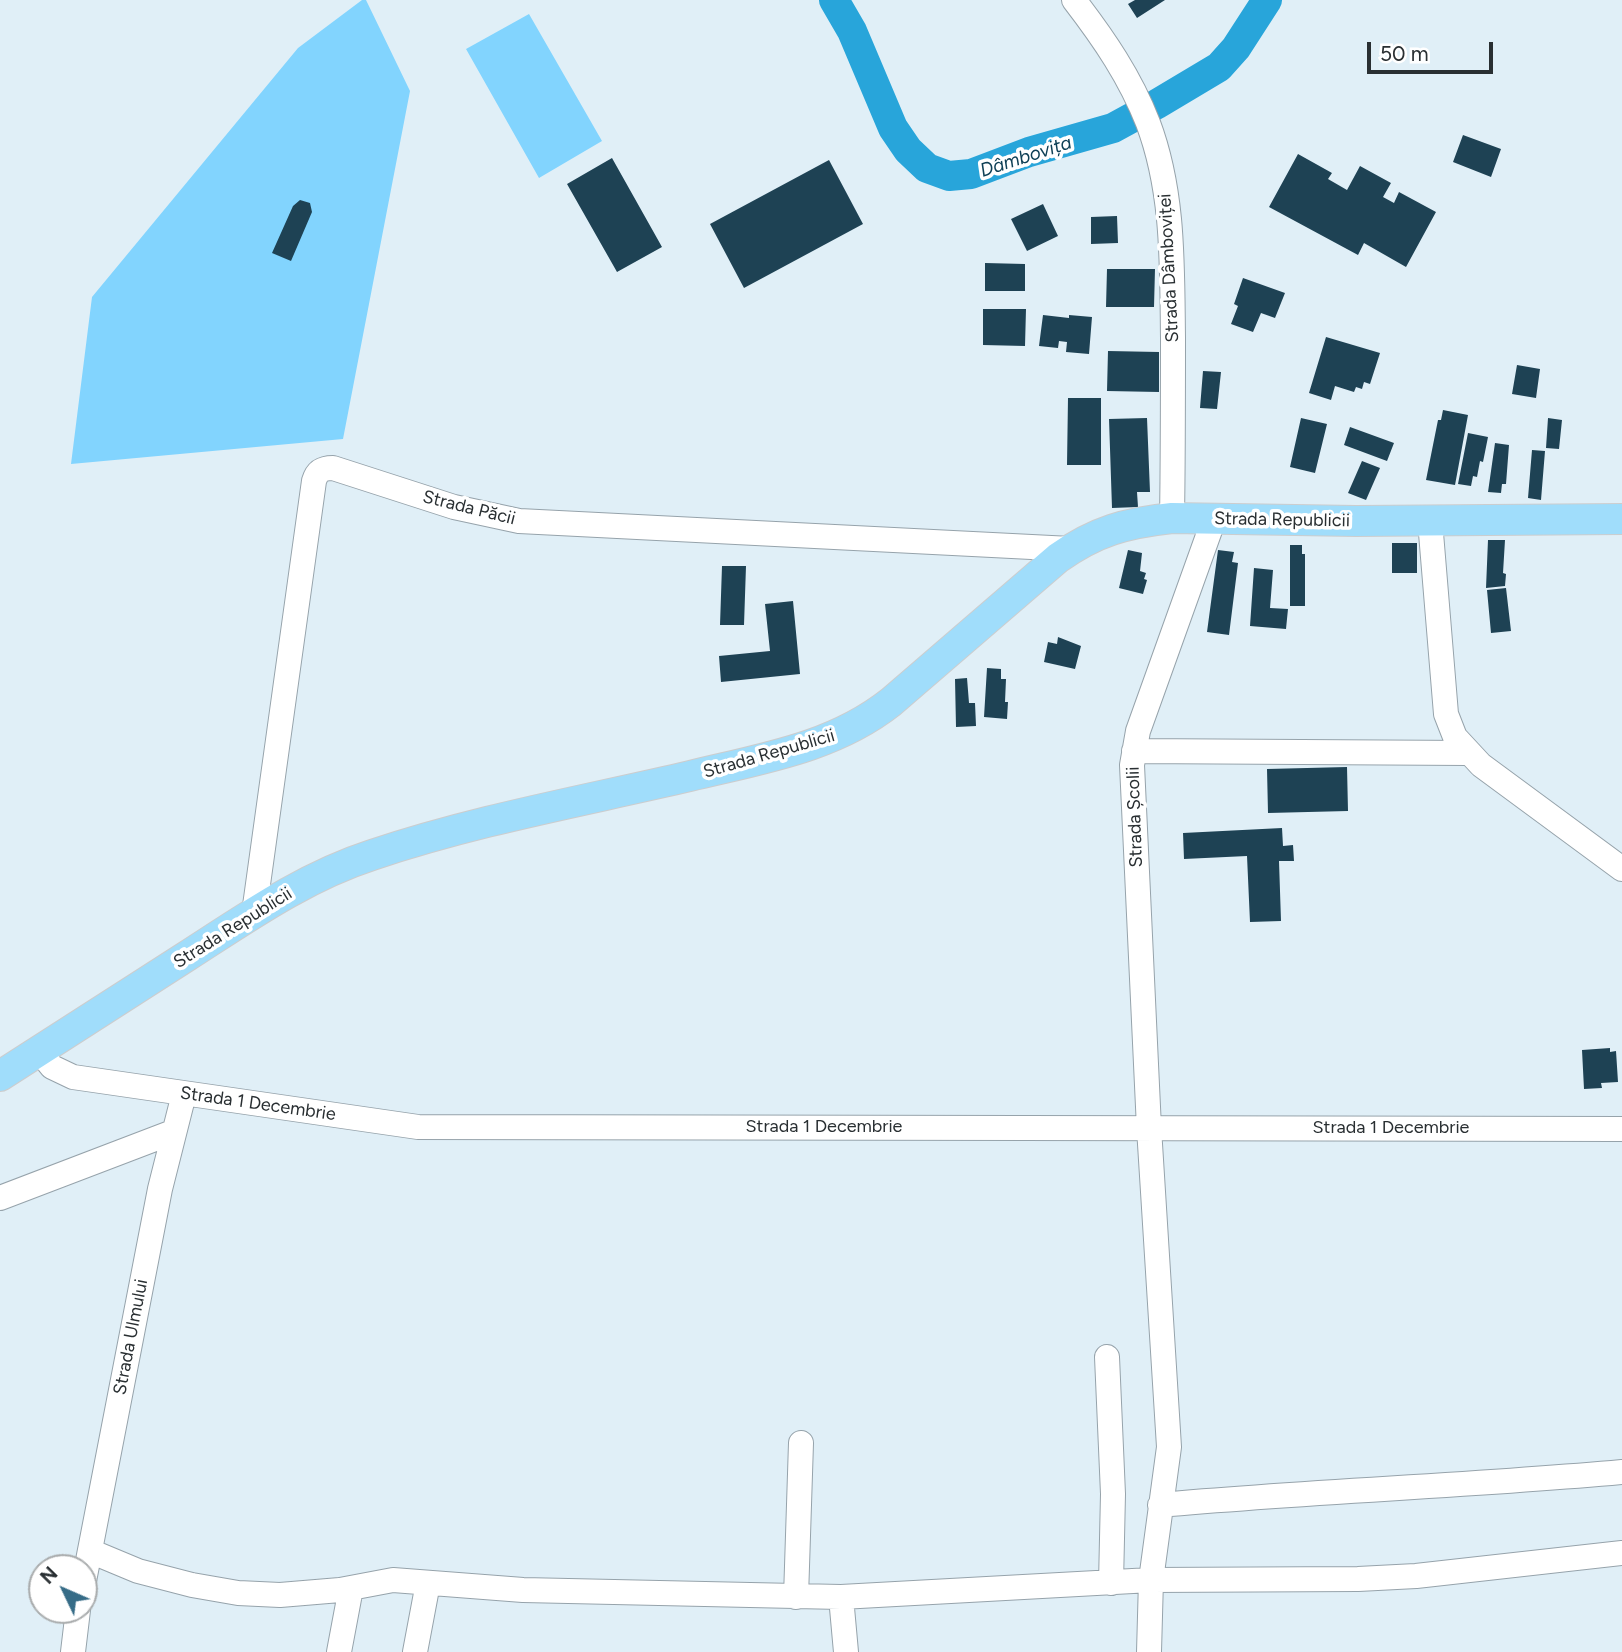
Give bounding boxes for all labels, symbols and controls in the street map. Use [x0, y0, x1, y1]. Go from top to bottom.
scale bar [1370, 28, 1496, 72]
text: 50 m [1380, 41, 1429, 66]
water label: Dâmbovița [977, 131, 1075, 183]
street label: Strada Dâmboviței [1154, 193, 1184, 343]
street label: Strada Păcii [420, 486, 518, 530]
street label: Strada Republicii [1214, 508, 1350, 532]
street label: Strada Republicii [701, 725, 837, 783]
street label: Strada Școlii [1122, 766, 1148, 868]
street label: Strada Republicii [170, 883, 296, 973]
street label: Strada 1 Decembrie [179, 1082, 337, 1126]
street label: Strada 1 Decembrie [746, 1116, 902, 1138]
street label: Strada 1 Decembrie [1313, 1117, 1469, 1139]
street label: Strada Ulmului [109, 1277, 153, 1397]
north arrow [28, 1554, 98, 1624]
text: N [36, 1562, 62, 1589]

